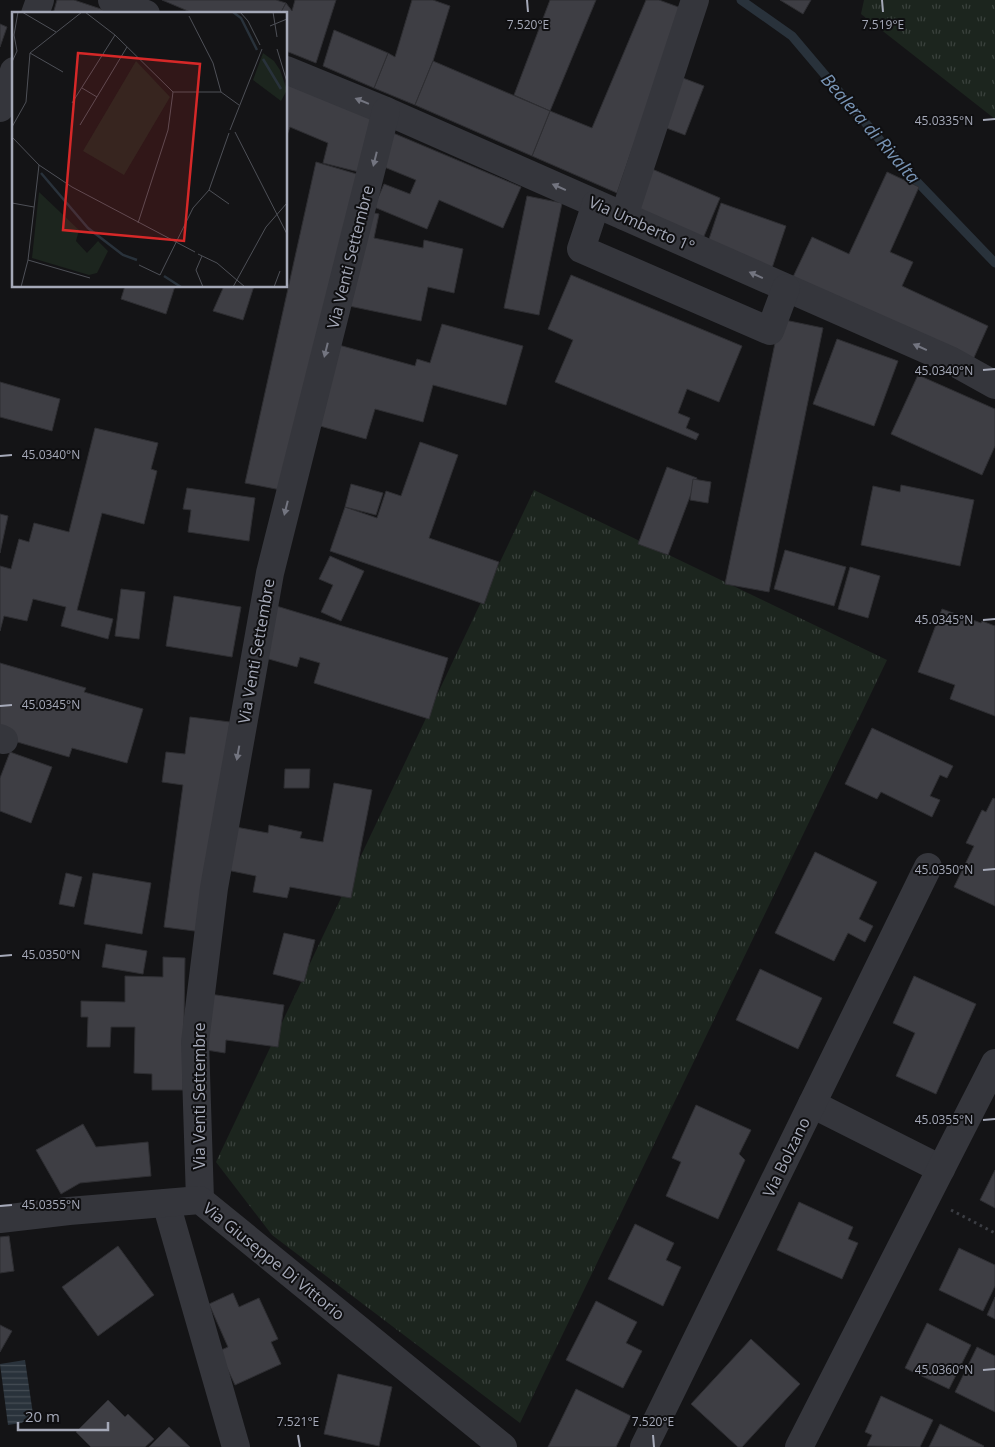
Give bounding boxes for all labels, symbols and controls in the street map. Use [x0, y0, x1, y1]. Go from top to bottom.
inset map [12, 12, 288, 288]
text: 7.520°E [507, 16, 549, 33]
text: 7.519°E [862, 16, 904, 33]
water label: Bealera di Rivalta [816, 68, 926, 188]
one-way arrow [355, 97, 369, 105]
text: 45.0335°N [915, 112, 973, 129]
one-way arrow [371, 151, 379, 166]
street label: Via Venti Settembre [322, 183, 378, 331]
one-way arrow [552, 183, 566, 191]
street label: Via Umberto 1° [585, 191, 699, 257]
one-way arrow [749, 271, 763, 279]
one-way arrow [322, 343, 330, 358]
one-way arrow [913, 343, 927, 351]
text: 45.0340°N [915, 362, 973, 379]
text: 45.0340°N [22, 446, 80, 463]
one-way arrow [282, 500, 290, 515]
street label: Via Venti Settembre [232, 577, 280, 725]
text: 45.0345°N [915, 611, 973, 628]
text: 45.0345°N [22, 696, 80, 713]
one-way arrow [233, 745, 241, 761]
text: 45.0350°N [915, 861, 973, 878]
text: 45.0350°N [22, 946, 80, 963]
street label: Via Venti Settembre [188, 1022, 210, 1170]
text: 45.0355°N [915, 1111, 973, 1128]
street label: Via Bolzano [757, 1113, 815, 1201]
text: 45.0355°N [22, 1196, 80, 1213]
street label: Via Giuseppe Di Vittorio [199, 1197, 349, 1325]
text: 45.0360°N [915, 1361, 973, 1378]
scale bar [18, 1400, 108, 1432]
text: 20 m [25, 1406, 60, 1426]
text: 7.521°E [277, 1413, 319, 1430]
text: 7.520°E [632, 1413, 674, 1430]

